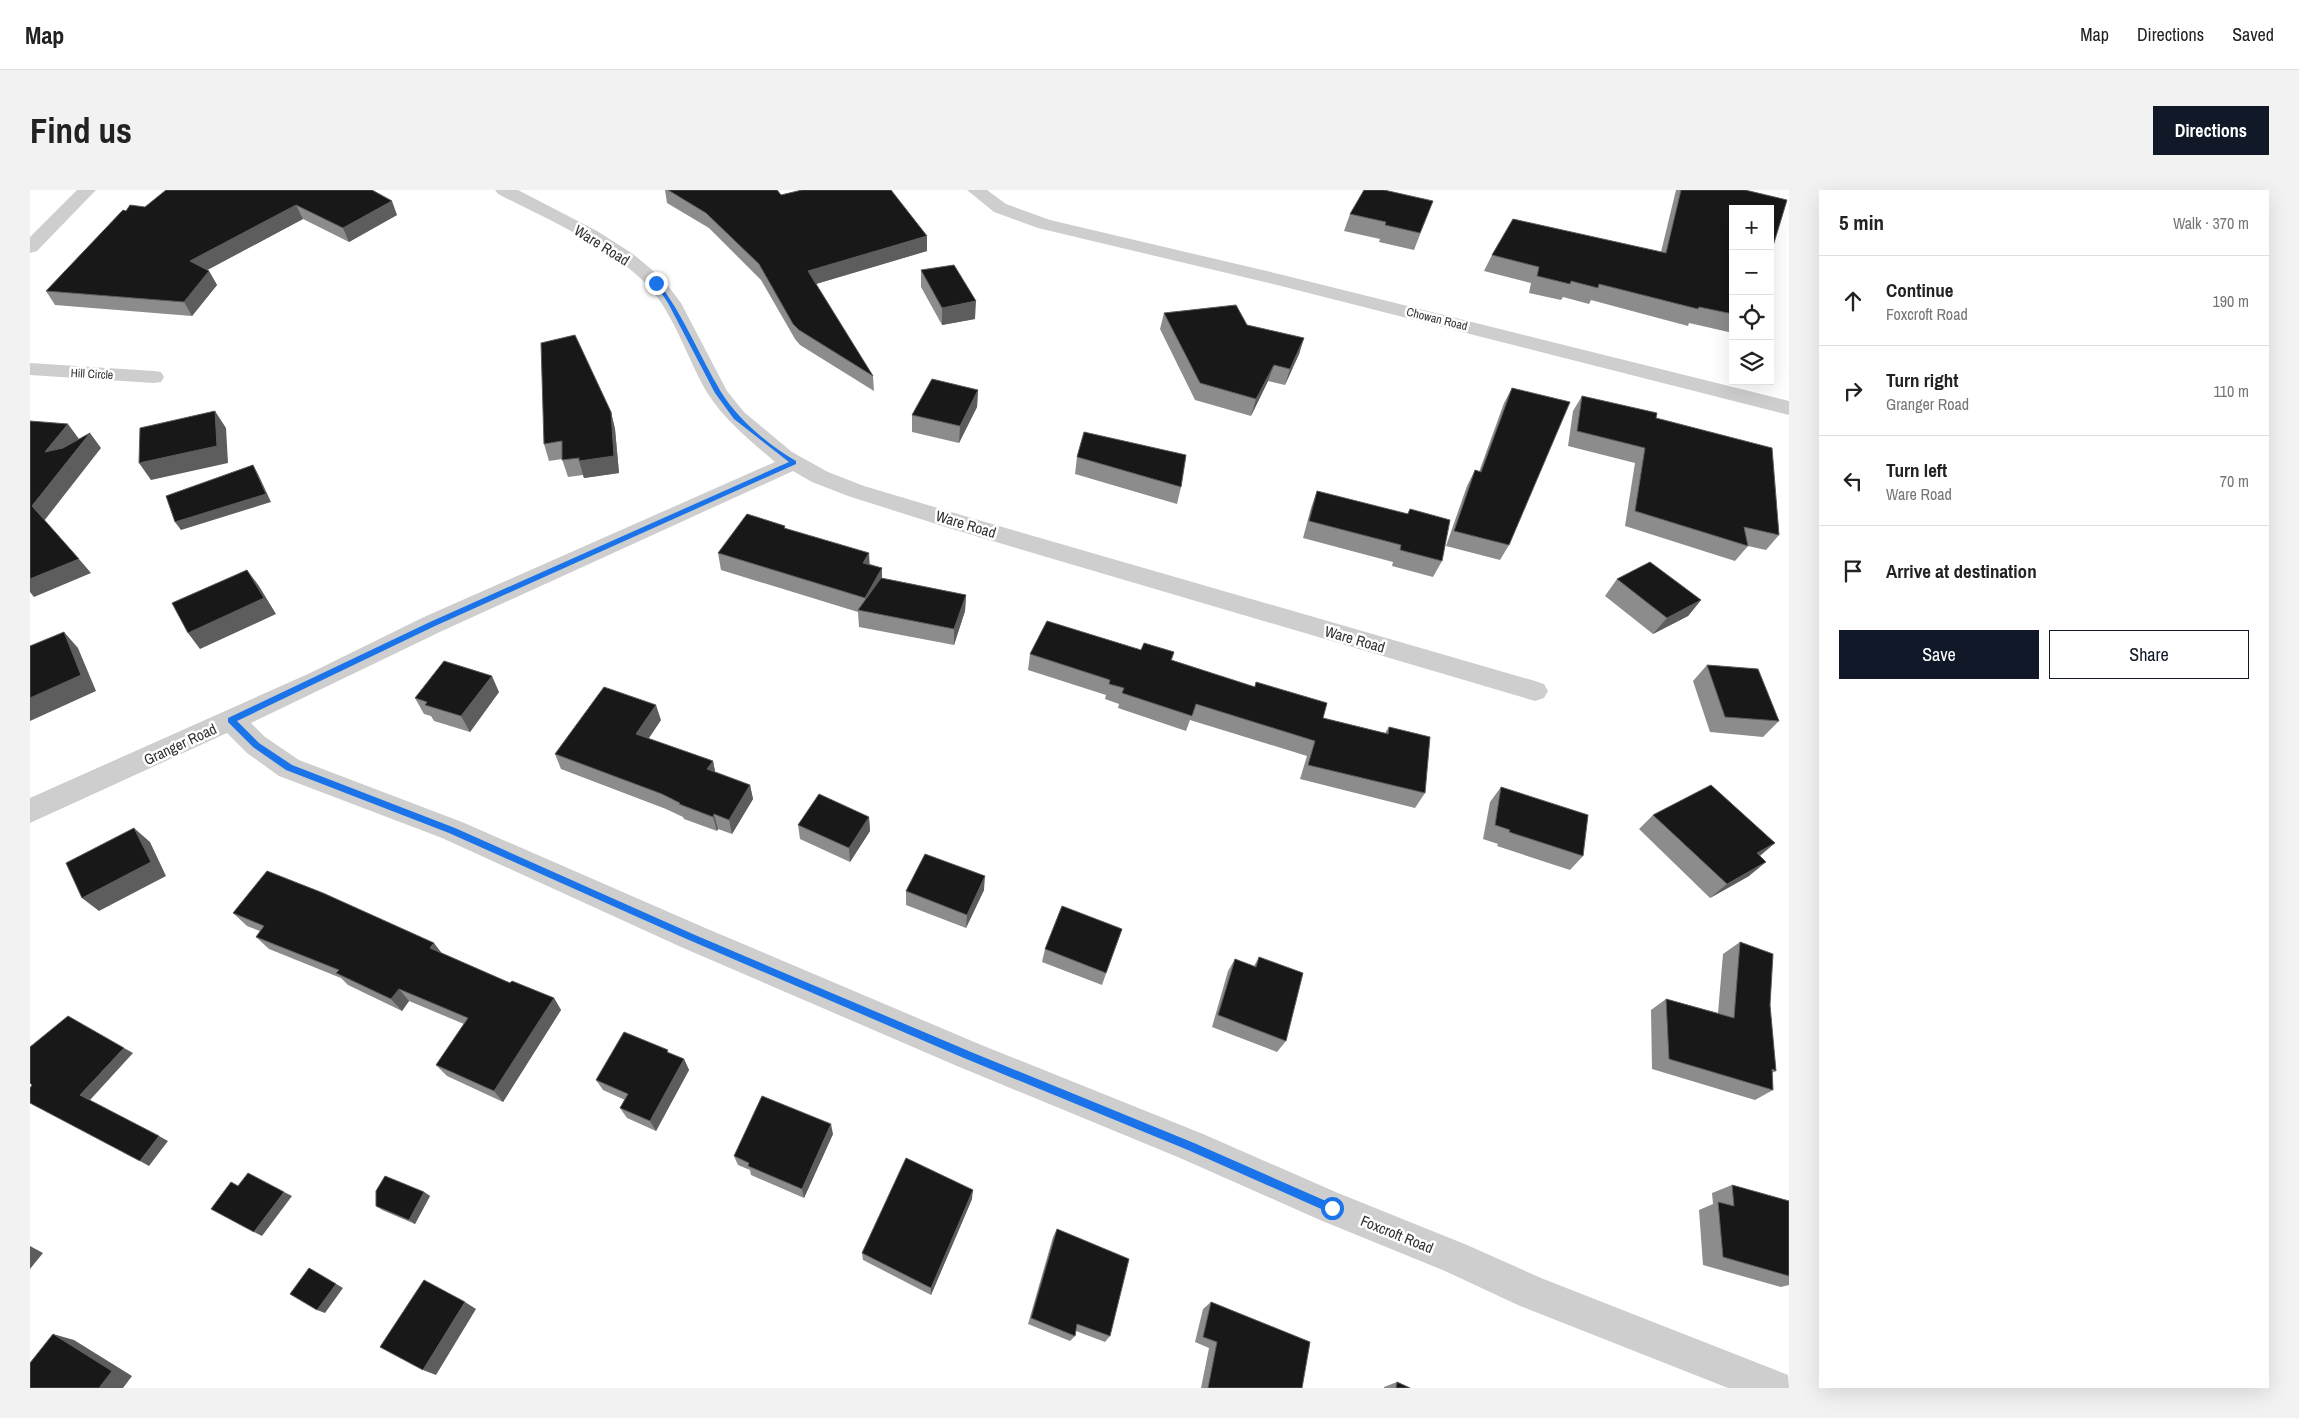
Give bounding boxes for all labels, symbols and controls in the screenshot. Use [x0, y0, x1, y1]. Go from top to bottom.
text: Map [25, 19, 64, 51]
text: Map [2080, 22, 2109, 47]
text: Directions [2137, 22, 2204, 47]
text: Saved [2232, 22, 2274, 47]
button: Directions [2153, 106, 2269, 155]
text: Find us [30, 107, 132, 154]
map controls [1729, 205, 1774, 385]
button: + [1729, 205, 1774, 250]
text: 5 min [1839, 208, 1884, 237]
text: Walk · 370 m [2173, 212, 2249, 234]
street label: Ware Road [570, 220, 634, 270]
button: − [1729, 250, 1774, 295]
route end [645, 272, 668, 295]
text: Continue [1886, 277, 1954, 303]
icon: ahead [1839, 287, 1867, 315]
text: 190 m [2213, 290, 2249, 312]
button: locate [1729, 295, 1774, 340]
text: Foxcroft Road [1886, 303, 1968, 325]
street label: Chowan Road [1405, 304, 1469, 334]
button: layers [1729, 340, 1774, 385]
street label: Hill Circle [70, 365, 114, 383]
text: Turn right [1886, 367, 1958, 393]
icon: right [1839, 377, 1867, 405]
text: 110 m [2213, 380, 2249, 402]
text: Granger Road [1886, 393, 1969, 415]
text: Turn left [1886, 457, 1947, 483]
icon: left [1839, 467, 1867, 495]
text: 70 m [2220, 470, 2249, 492]
text: Ware Road [1886, 483, 1952, 505]
street label: Ware Road [933, 505, 999, 543]
icon: arrive [1839, 557, 1867, 585]
text: Arrive at destination [1886, 558, 2037, 584]
street label: Ware Road [1322, 620, 1388, 658]
button: Save [1839, 630, 2039, 679]
button: Share [2049, 630, 2249, 679]
street label: Granger Road [140, 718, 220, 770]
route start [1321, 1197, 1344, 1220]
street label: Foxcroft Road [1358, 1210, 1436, 1258]

